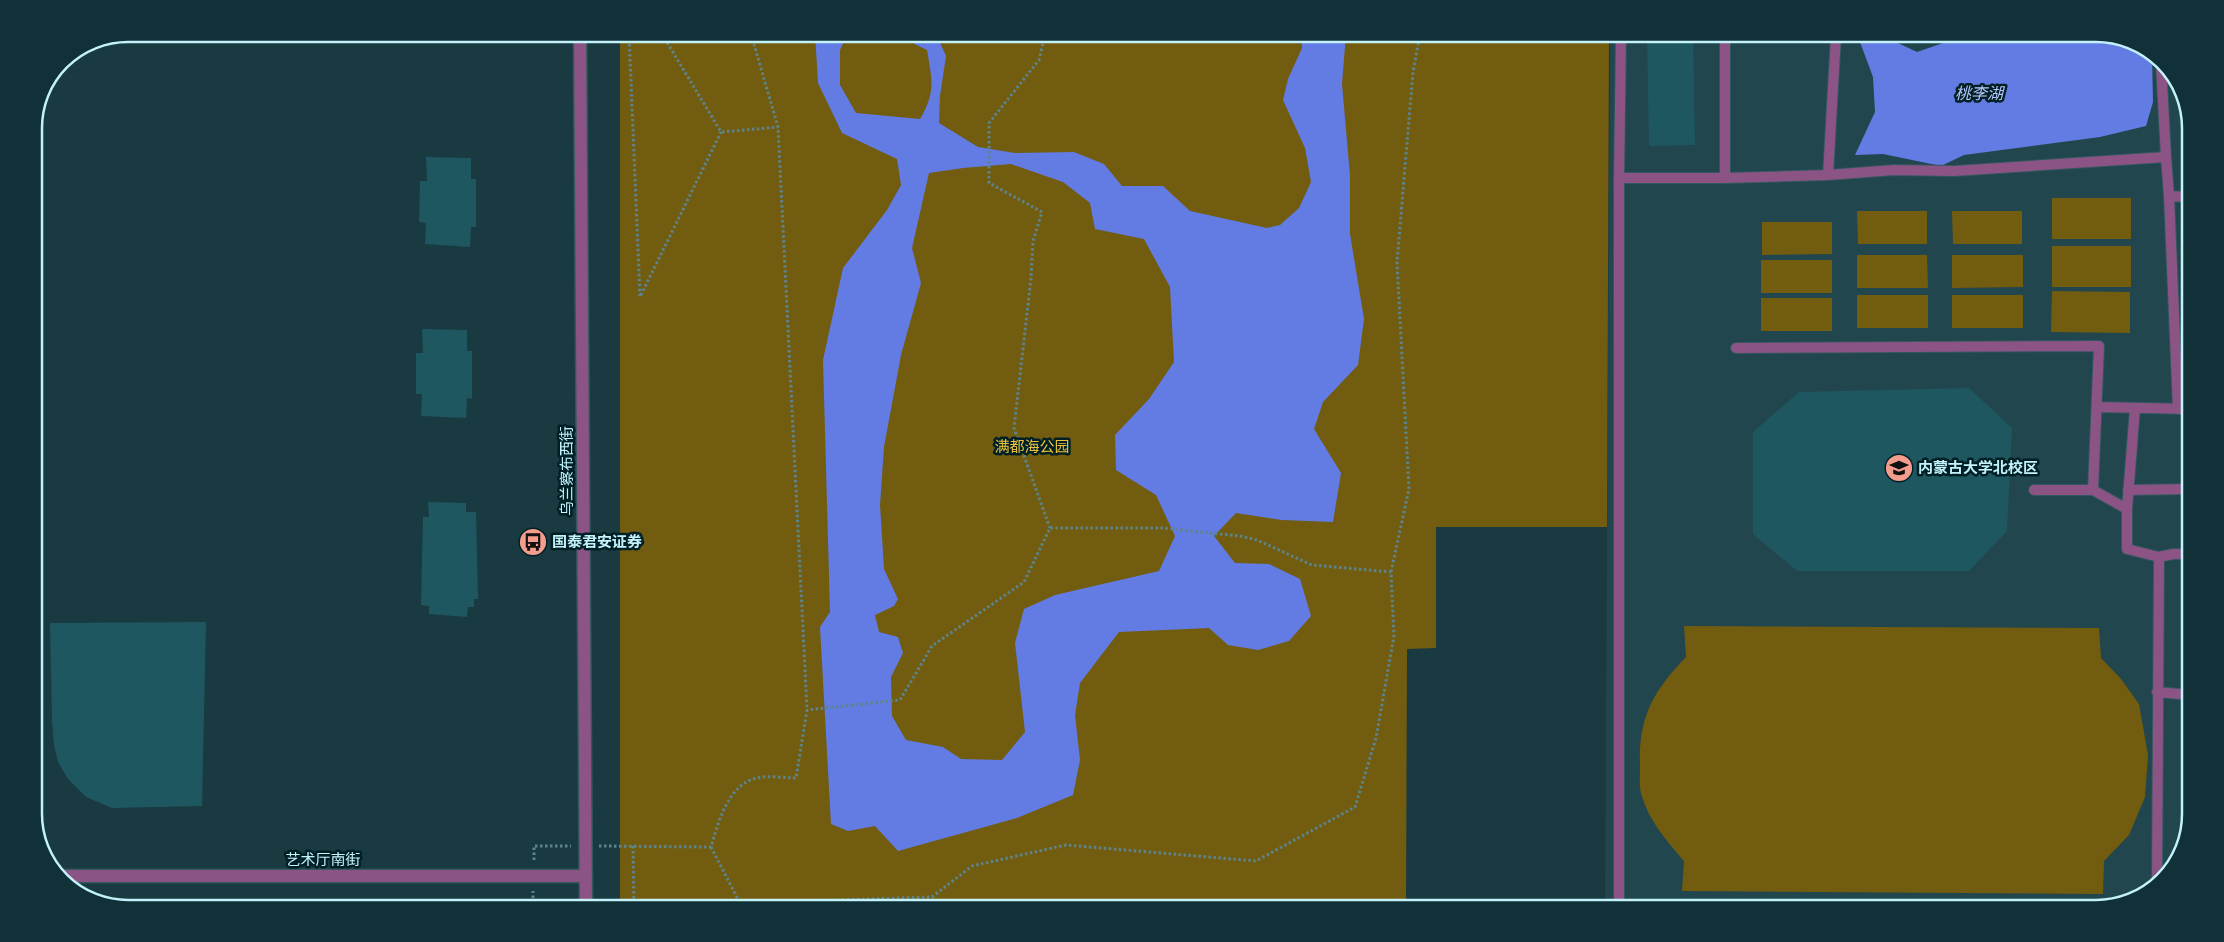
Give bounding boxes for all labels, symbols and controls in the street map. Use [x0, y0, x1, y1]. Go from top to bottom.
water label: 桃李湖 [1955, 84, 2006, 103]
street label: 乌兰察布西街 [558, 426, 576, 516]
park label: 满都海公园 [994, 438, 1070, 456]
school or university icon: 内蒙古大学北校区 [1884, 453, 1914, 483]
place label: 内蒙古大学北校区 [1918, 459, 2038, 477]
bus stop icon: 国泰君安证券 [518, 527, 548, 557]
place label: 国泰君安证券 [552, 533, 642, 551]
street label: 艺术厅南街 [285, 851, 361, 869]

